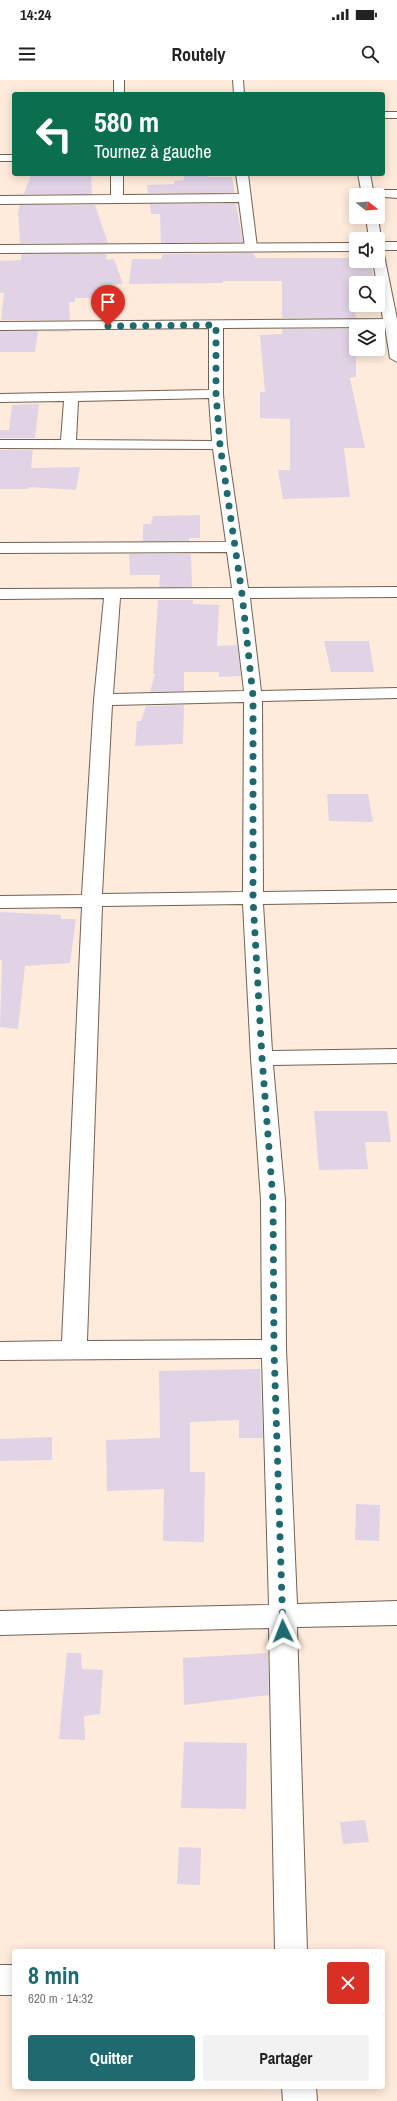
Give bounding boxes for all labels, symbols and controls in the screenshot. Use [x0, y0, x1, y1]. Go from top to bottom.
text: 14:24 [20, 4, 51, 25]
text: Routely [171, 42, 226, 67]
icon: menu [16, 43, 38, 65]
icon: search [359, 43, 381, 65]
text: 580 m [94, 103, 159, 141]
icon: left [28, 108, 80, 160]
text: Tournez à gauche [94, 139, 211, 164]
north arrow [349, 188, 385, 224]
map controls [349, 188, 385, 356]
button: sound [349, 232, 385, 268]
button: search [349, 276, 385, 312]
pin [91, 285, 125, 326]
icon: arrive [97, 291, 119, 313]
button: layers [349, 320, 385, 356]
position arrow [262, 1610, 304, 1652]
text: 8 min [28, 1959, 79, 1991]
button: close [327, 1962, 369, 2004]
text: 620 m · 14:32 [28, 1990, 93, 2007]
button: Quitter [28, 2035, 195, 2081]
button: Partager [203, 2035, 369, 2081]

